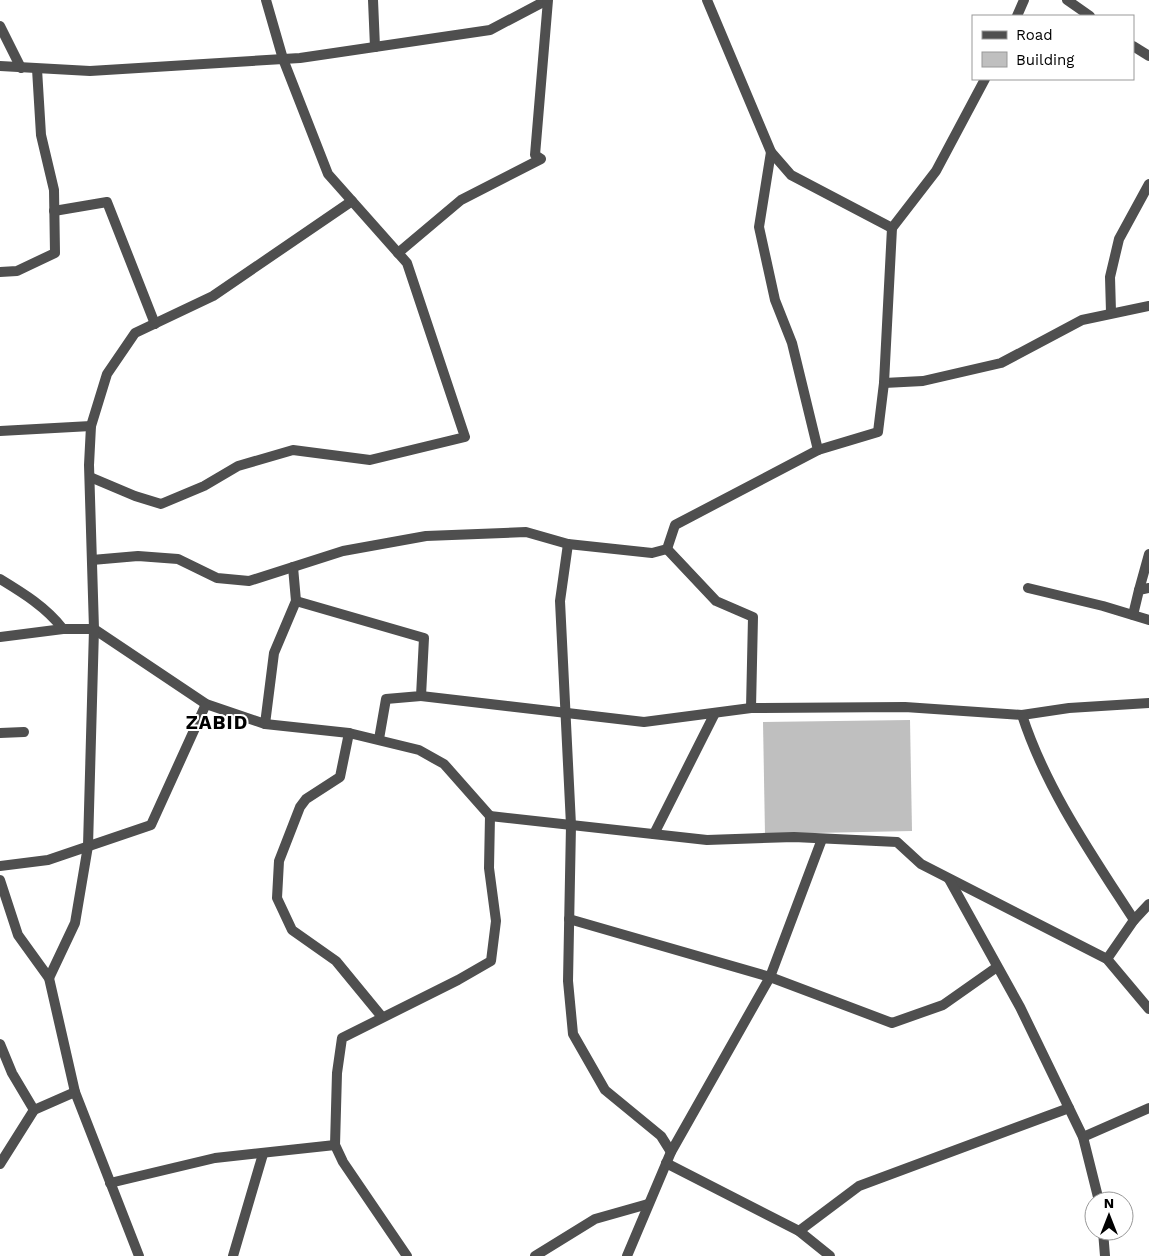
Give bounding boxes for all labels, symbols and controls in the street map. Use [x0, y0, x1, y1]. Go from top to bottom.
legend [972, 15, 1134, 80]
text: Road [1016, 26, 1053, 44]
text: Building [1016, 51, 1074, 69]
district label: ZABID [186, 711, 248, 734]
north arrow [1084, 1191, 1134, 1241]
text: N [1104, 1195, 1114, 1211]

